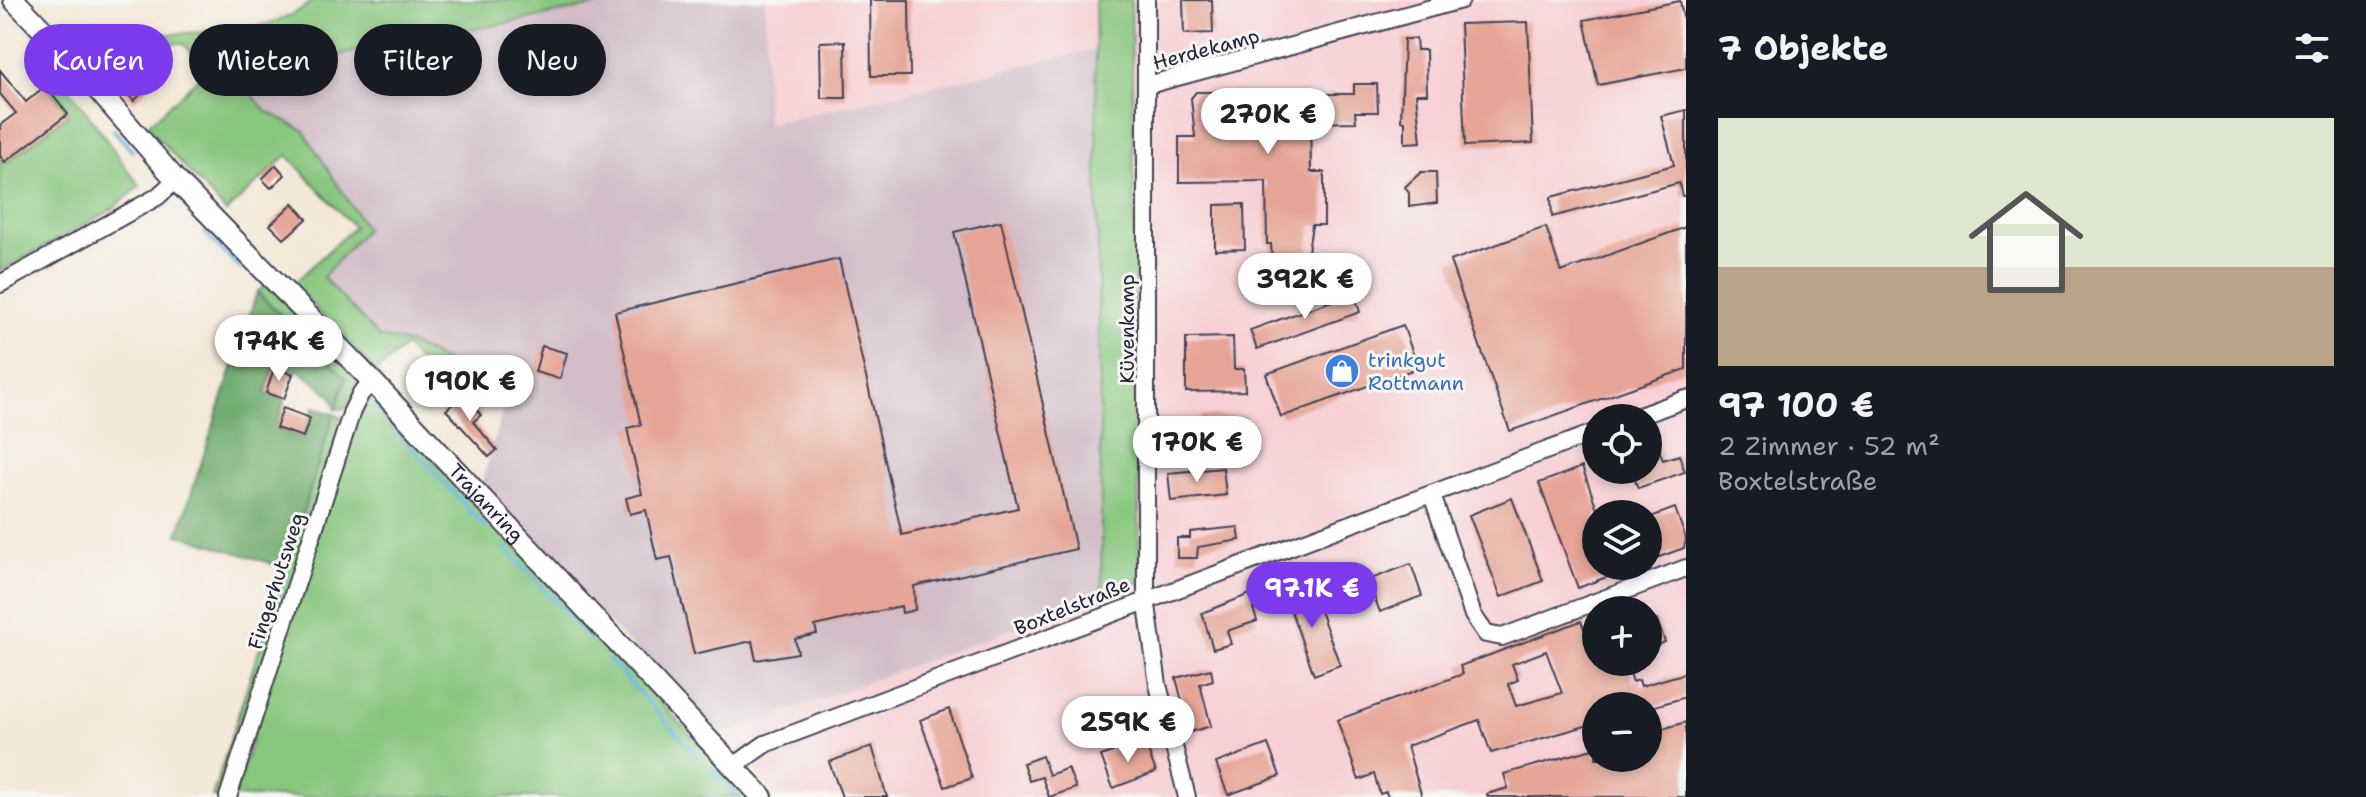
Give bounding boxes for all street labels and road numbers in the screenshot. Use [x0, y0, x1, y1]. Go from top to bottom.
street label: Herdekamp [1150, 22, 1262, 76]
street label: Küvenkamp [1114, 274, 1140, 384]
street label: Trajanring [443, 458, 530, 548]
street label: Fingerhutsweg [242, 509, 310, 653]
street label: Boxtelstraße [1010, 571, 1134, 641]

